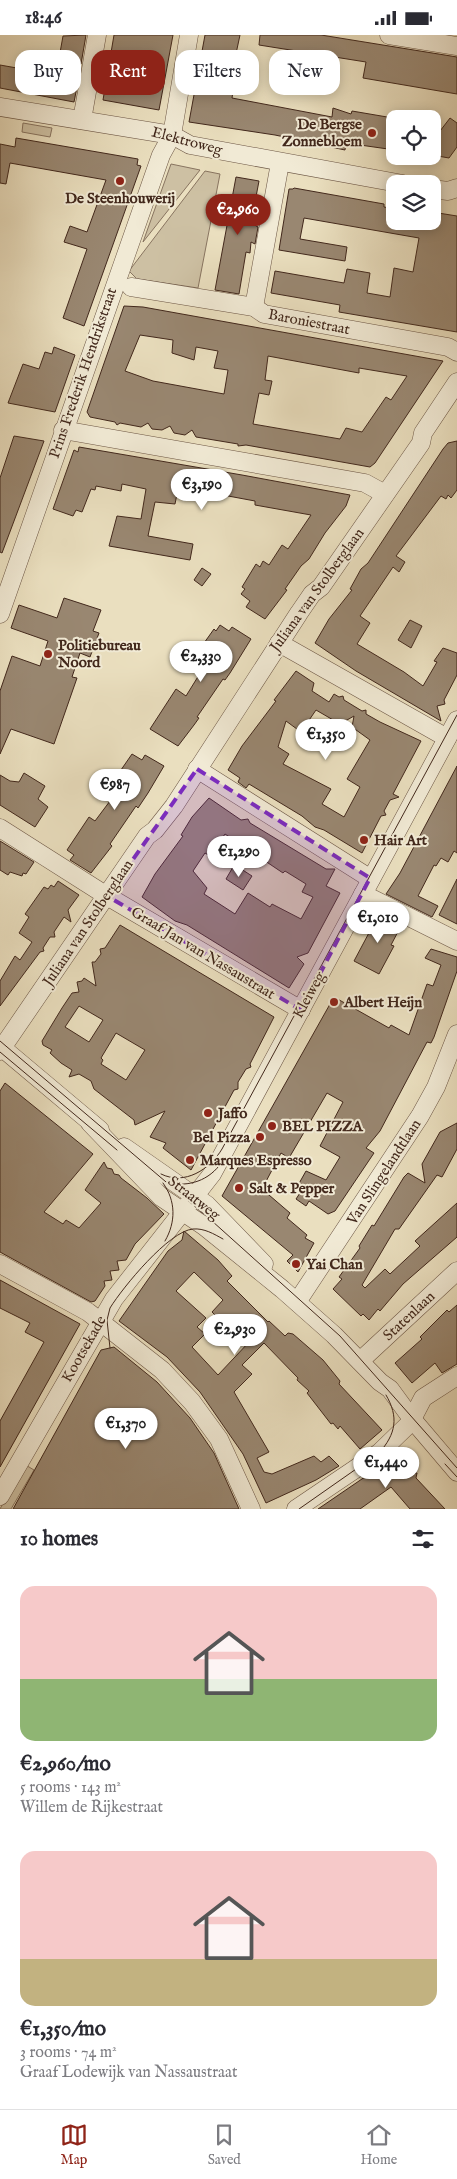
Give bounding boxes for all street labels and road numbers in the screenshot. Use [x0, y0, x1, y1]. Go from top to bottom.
street label: Elektroweg [149, 122, 225, 160]
street label: Prins Frederik Hendrikstraat [45, 285, 121, 461]
street label: Baroniestraat [267, 305, 351, 339]
street label: Juliana van Stolberglaan [264, 524, 368, 657]
street label: Juliana van Stolberglaan [37, 856, 137, 992]
street label: Graaf Jan van Nassaustraat [127, 902, 279, 1004]
street label: Kleiweg [288, 968, 330, 1022]
street label: Van Slingelandtlaan [342, 1116, 425, 1229]
street label: Straatweg [164, 1172, 225, 1225]
street label: Statenlaan [379, 1287, 439, 1345]
street label: Kootsekade [57, 1312, 111, 1386]

